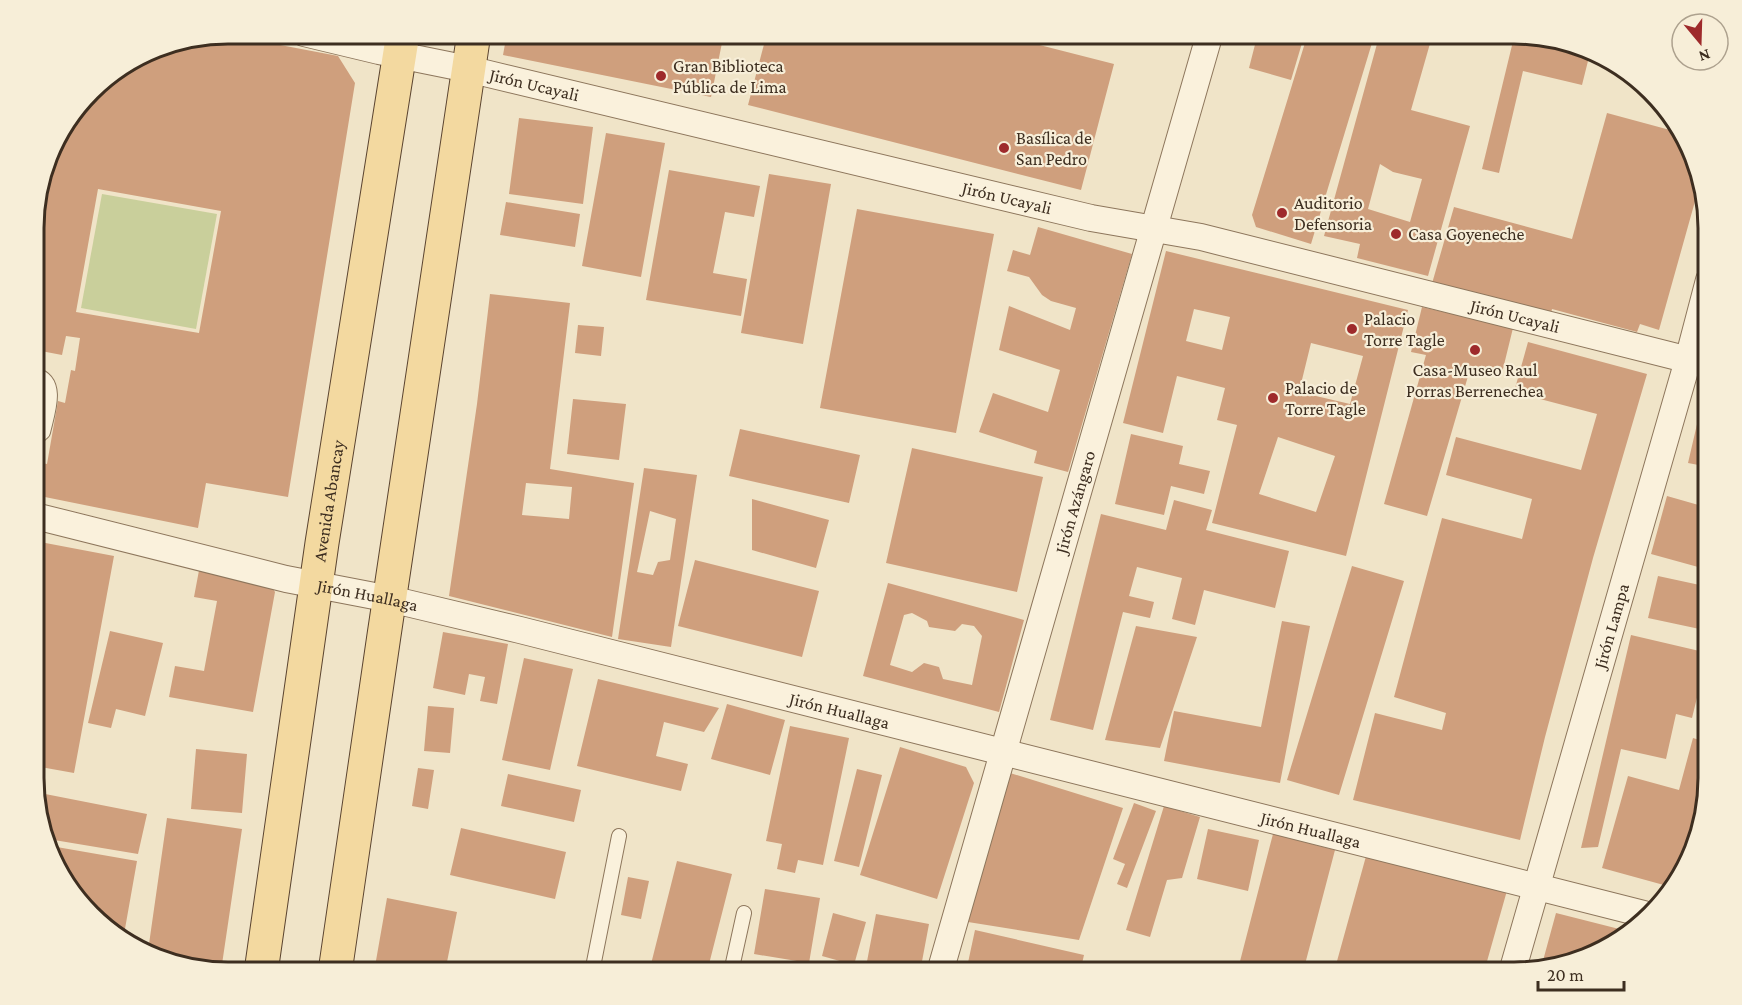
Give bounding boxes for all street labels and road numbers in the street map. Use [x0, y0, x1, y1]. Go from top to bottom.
street label: Jirón Ucayali [486, 64, 581, 105]
street label: Jirón Ucayali [958, 177, 1054, 218]
street label: Jirón Ucayali [1466, 295, 1562, 337]
street label: Avenida Abancay [309, 438, 348, 563]
street label: Jirón Azángaro [1050, 448, 1099, 558]
street label: Jirón Huallaga [313, 575, 420, 615]
street label: Jirón Lampa [1589, 581, 1633, 673]
street label: Jirón Huallaga [785, 688, 892, 733]
street label: Jirón Huallaga [1257, 807, 1363, 852]

